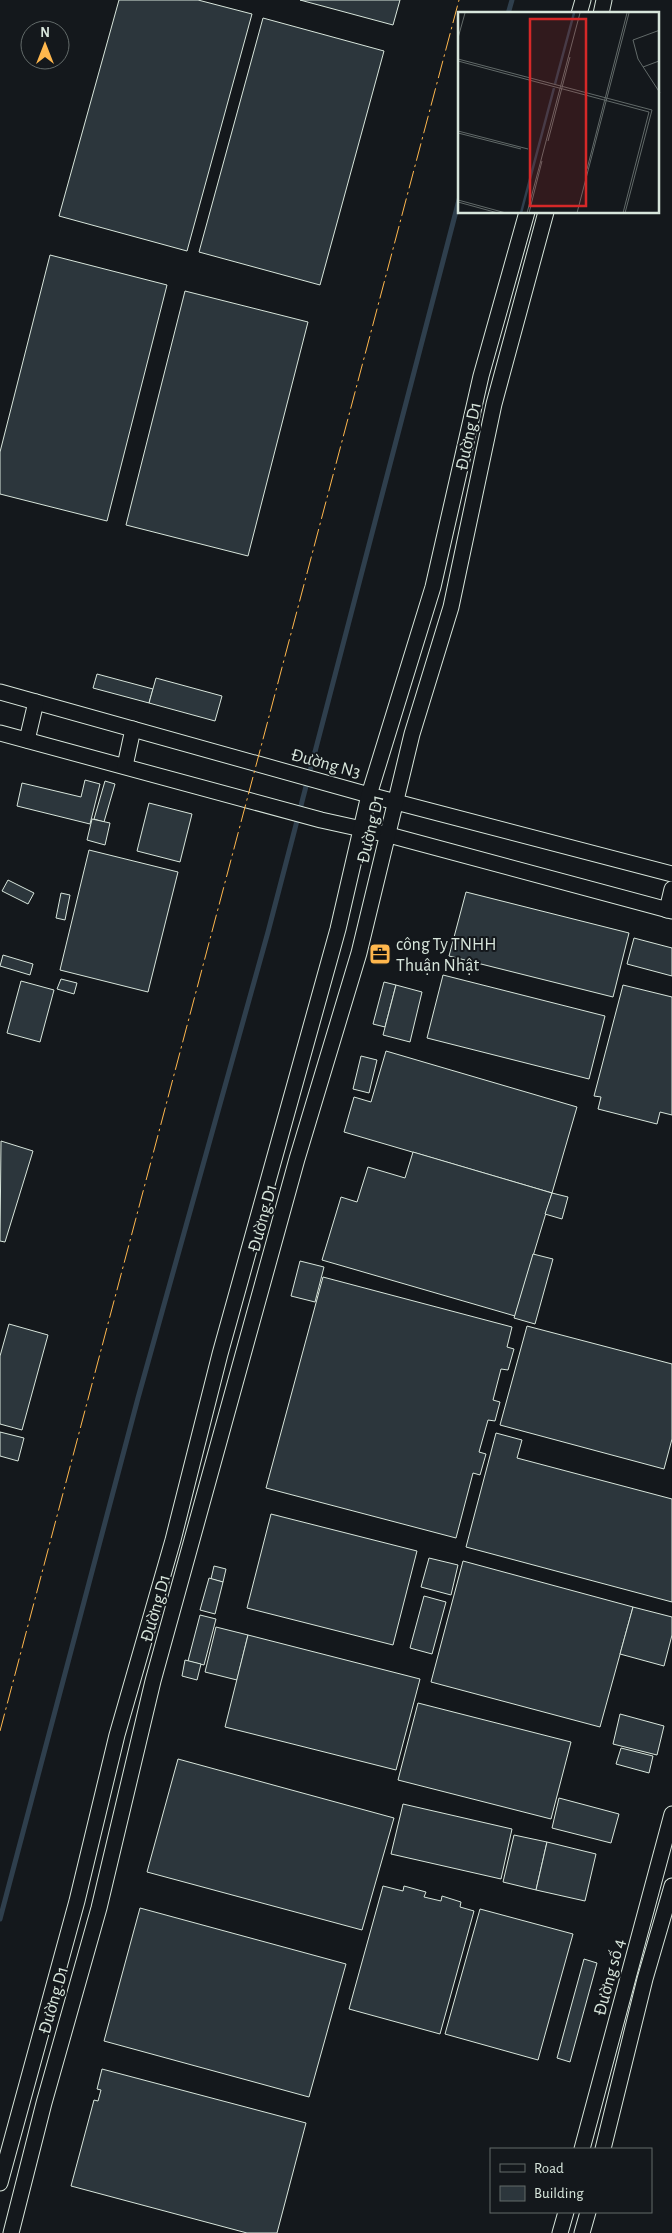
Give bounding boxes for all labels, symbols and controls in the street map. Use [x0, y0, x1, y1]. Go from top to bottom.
inset map [458, 12, 660, 214]
north arrow [20, 20, 70, 70]
text: N [40, 26, 50, 40]
street label: Đường D1 [453, 400, 485, 472]
street label: Đường N3 [289, 746, 362, 782]
street label: Đường D1 [354, 793, 388, 865]
place label: công Ty TNHH Thuận Nhật [396, 936, 497, 975]
office icon: công Ty TNHH Thuận Nhật [368, 942, 392, 966]
street label: Đường D1 [245, 1182, 281, 1254]
street label: Đường D1 [138, 1572, 174, 1644]
street label: Đường số 4 [590, 1936, 629, 2018]
street label: Đường D1 [36, 1964, 72, 2036]
legend [490, 2148, 652, 2213]
text: Road [534, 2161, 564, 2176]
text: Building [534, 2186, 584, 2201]

